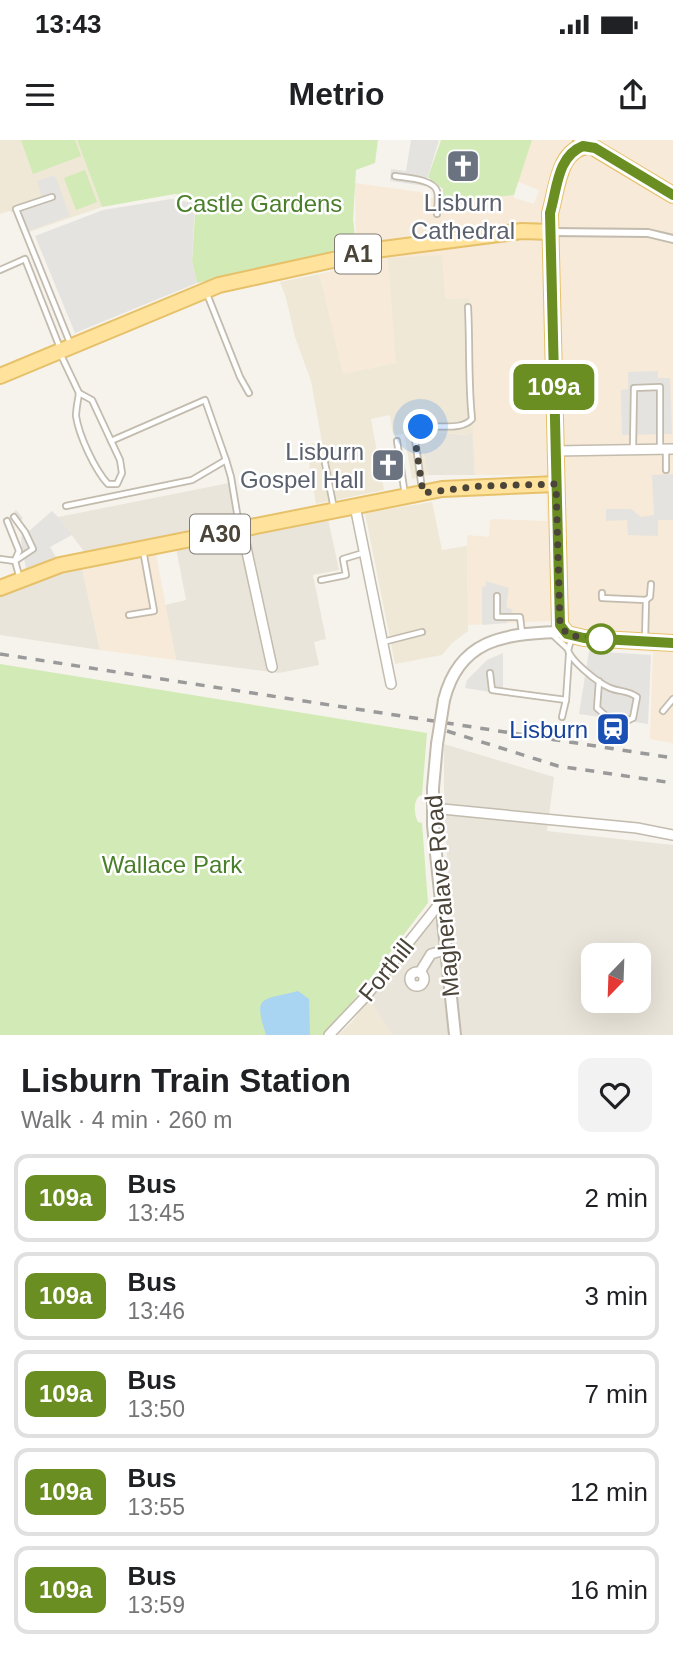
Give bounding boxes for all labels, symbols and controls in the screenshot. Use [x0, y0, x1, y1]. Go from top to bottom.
text: 13:43 [35, 9, 102, 39]
icon: menu [21, 76, 59, 114]
text: Metrio [289, 76, 385, 112]
icon: share [614, 76, 652, 114]
church icon: Lisburn Cathedral [444, 147, 482, 185]
place label: Lisburn Cathedral [411, 189, 515, 244]
park label: Castle Gardens [176, 190, 342, 217]
road number: A1 [335, 234, 381, 274]
line badge: 109a [505, 364, 603, 410]
text: 109a [527, 373, 581, 400]
your location [403, 409, 438, 444]
place label: Lisburn Gospel Hall [240, 438, 364, 493]
church icon: Lisburn Gospel Hall [369, 446, 407, 484]
road number: A30 [190, 514, 250, 554]
unlabelled marker [586, 624, 616, 654]
station icon: Lisburn [594, 710, 632, 748]
place label: Lisburn [509, 716, 588, 743]
street label: Magheralave Road [420, 794, 464, 998]
park label: Wallace Park [102, 851, 243, 878]
street label: Forthill [353, 934, 419, 1006]
north arrow [581, 943, 651, 1013]
map controls [581, 943, 651, 1013]
button: heart [578, 1058, 652, 1132]
text: Lisburn Train Station [21, 1062, 351, 1099]
text: Walk · 4 min · 260 m [21, 1107, 232, 1133]
text: Bus [127, 1169, 177, 1199]
text: 2 min [584, 1183, 648, 1213]
text: 109a [39, 1184, 92, 1211]
text: 13:45 [127, 1200, 185, 1226]
text: Bus [127, 1267, 177, 1297]
text: 3 min [584, 1281, 648, 1311]
text: 109a [39, 1282, 92, 1309]
text: 13:46 [127, 1298, 185, 1324]
text: Bus [127, 1365, 177, 1395]
text: 7 min [584, 1379, 648, 1409]
text: 109a [39, 1380, 92, 1407]
text: 13:50 [127, 1396, 185, 1422]
text: Bus [127, 1463, 177, 1493]
text: 12 min [570, 1477, 648, 1507]
text: 109a [39, 1478, 92, 1505]
text: 13:55 [127, 1494, 185, 1520]
text: Bus [127, 1561, 177, 1591]
text: 16 min [570, 1575, 648, 1605]
text: 109a [39, 1576, 92, 1603]
text: 13:59 [127, 1592, 185, 1618]

